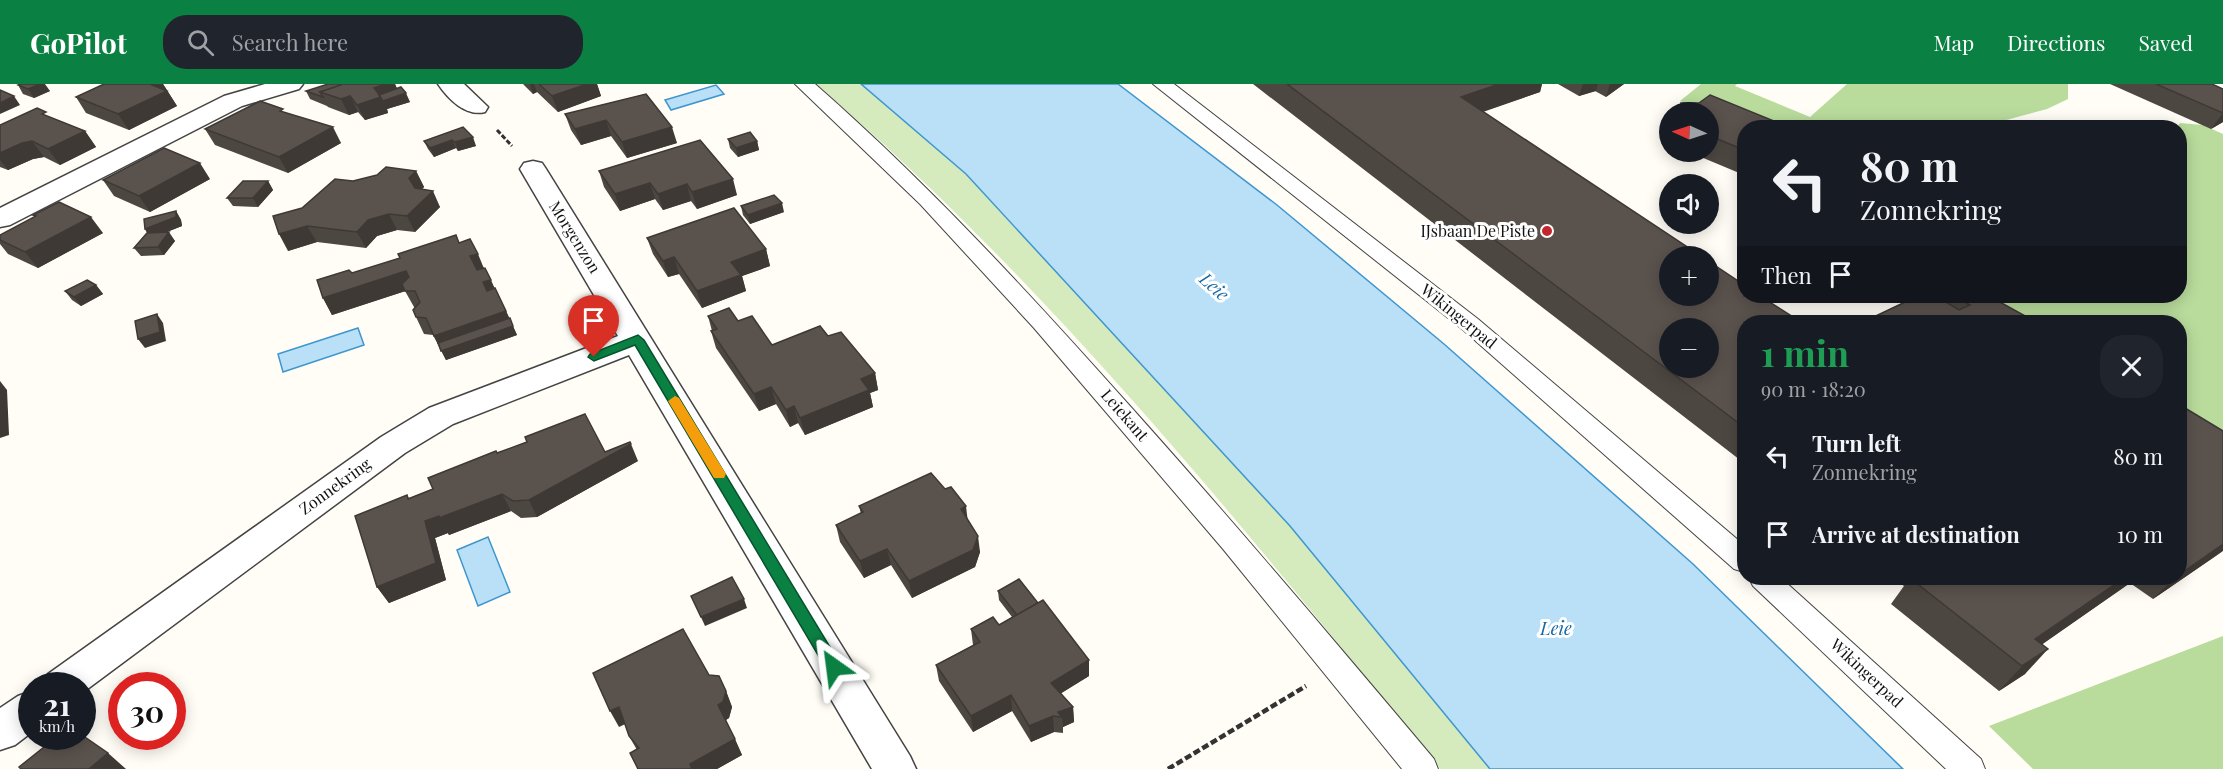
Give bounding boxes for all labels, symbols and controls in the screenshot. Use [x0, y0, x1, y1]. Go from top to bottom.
search box [163, 15, 583, 69]
text: GoPilot [30, 24, 127, 61]
icon: search [184, 26, 217, 59]
text: Search here [232, 27, 348, 57]
text: Map [1933, 28, 1974, 56]
text: Directions [2007, 28, 2105, 56]
text: Saved [2138, 28, 2193, 56]
north arrow [1659, 102, 1719, 162]
map controls [1659, 102, 1719, 378]
text: 80 m [1860, 137, 1958, 193]
icon: left [1761, 144, 1839, 222]
button: sound [1659, 174, 1719, 234]
text: Zonnekring [1860, 191, 2001, 227]
street label: Morgenzon [545, 197, 606, 277]
place label: IJsbaan De Piste [1420, 220, 1535, 241]
marker: IJsbaan De Piste [1540, 224, 1554, 238]
button: + [1659, 246, 1719, 306]
icon: arrive [1824, 258, 1857, 291]
text: Then [1761, 260, 1812, 290]
water label: Leie [1194, 266, 1235, 306]
street label: Wikingerpad [1416, 278, 1502, 353]
pin [568, 295, 619, 357]
icon: arrive [577, 304, 610, 337]
button: − [1659, 318, 1719, 378]
text: 1 min [1761, 328, 1849, 376]
button: close [2100, 335, 2163, 398]
text: 90 m · 18:20 [1761, 375, 1866, 402]
street label: Leiekant [1097, 384, 1154, 445]
text: Turn left [1812, 428, 1901, 458]
icon: left [1761, 440, 1794, 473]
text: 80 m [2113, 441, 2163, 471]
street label: Zonnekring [295, 452, 375, 519]
text: Zonnekring [1812, 458, 1917, 485]
icon: arrive [1761, 518, 1794, 551]
text: Arrive at destination [1812, 519, 2020, 549]
text: 10 m [2117, 519, 2163, 549]
water label: Leie [1539, 616, 1572, 640]
street label: Wikingerpad [1826, 633, 1908, 712]
position arrow [802, 635, 866, 699]
speed limit sign: 30 [108, 672, 186, 750]
text: 21 [43, 684, 71, 724]
text: km/h [39, 716, 75, 736]

